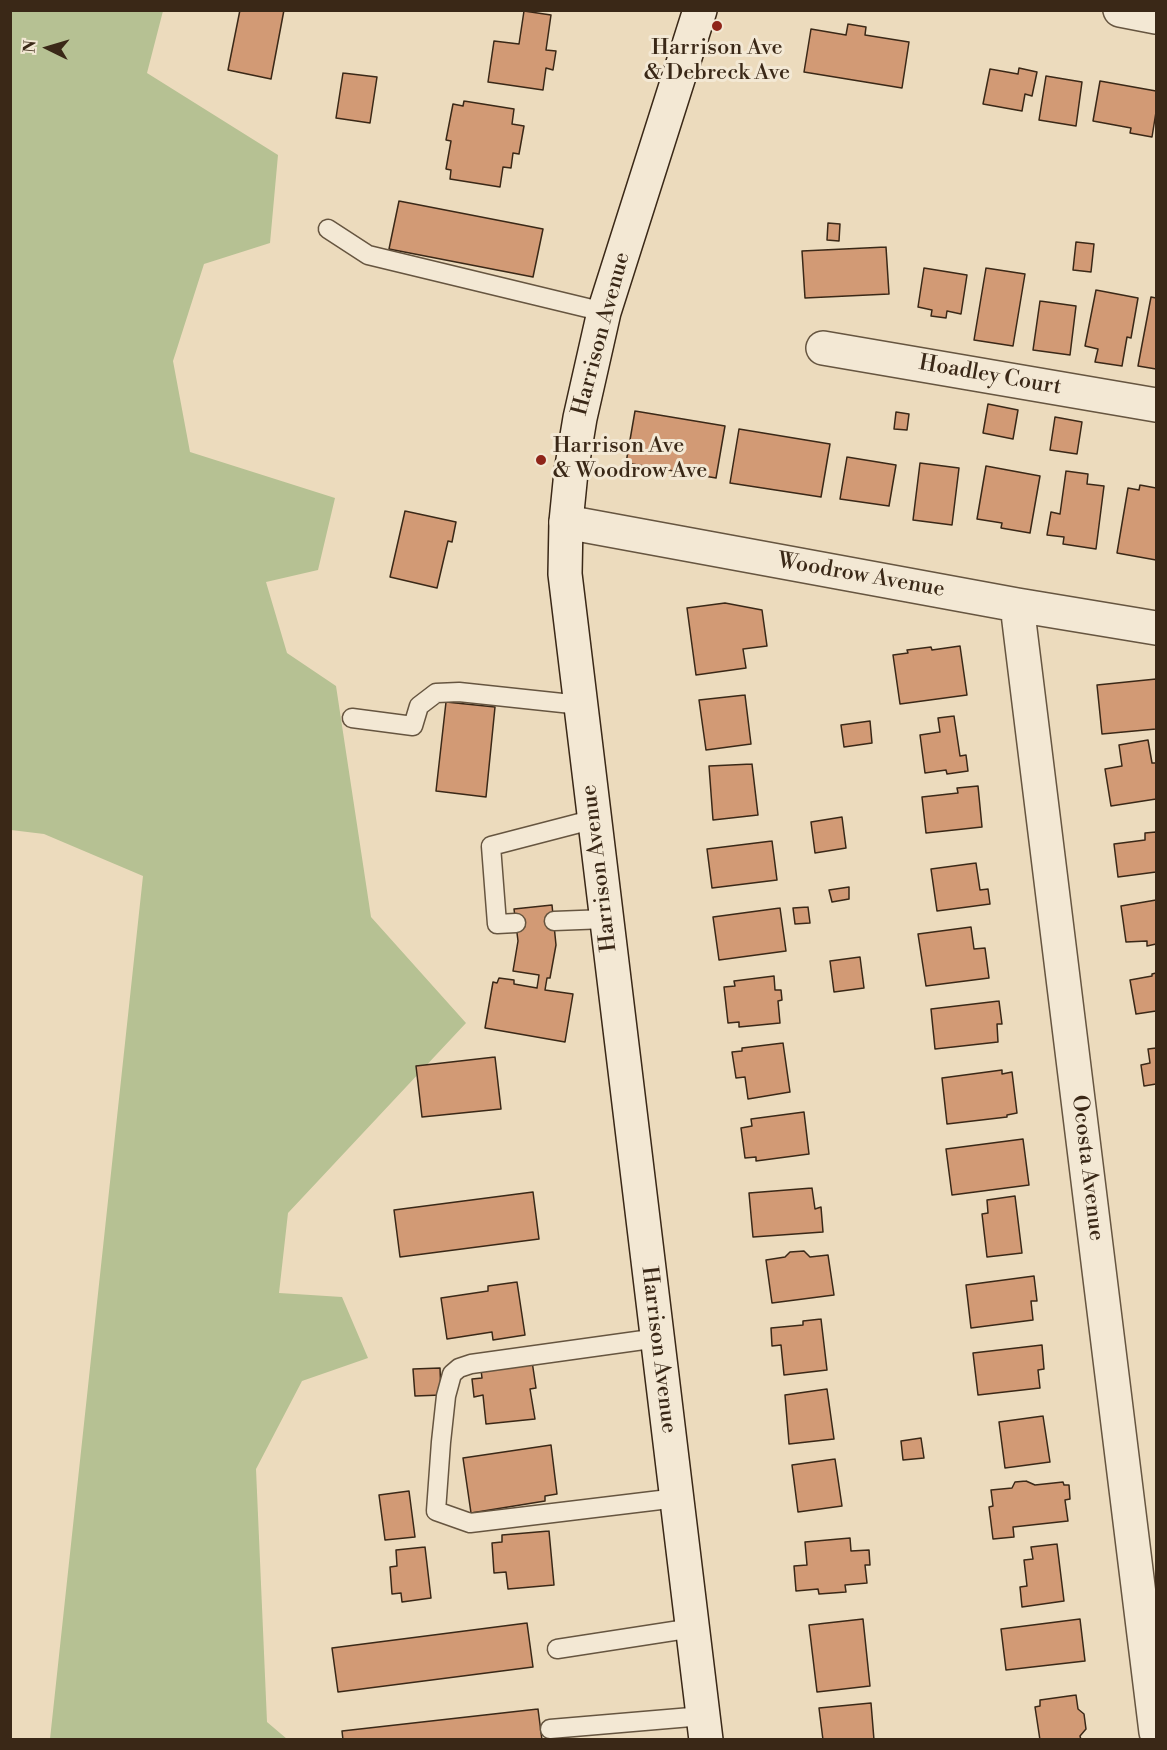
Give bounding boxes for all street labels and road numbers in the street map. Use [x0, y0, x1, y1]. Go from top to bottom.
street label: Harrison Avenue [568, 249, 636, 419]
street label: Hoadley Court [917, 350, 1063, 402]
street label: Woodrow Avenue [775, 548, 947, 604]
street label: Harrison Avenue [577, 783, 623, 953]
street label: Ocosta Avenue [1065, 1094, 1109, 1242]
street label: Harrison Avenue [635, 1265, 681, 1435]

